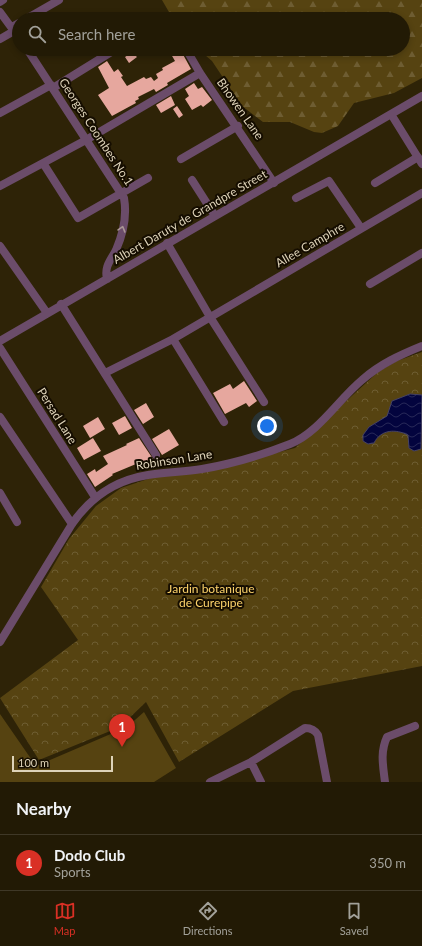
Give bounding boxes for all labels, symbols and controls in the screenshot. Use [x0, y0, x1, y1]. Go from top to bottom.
search box [12, 12, 410, 56]
icon: search [26, 23, 48, 45]
text: Search here [58, 25, 135, 43]
street label: Georges Coombes No.1 [56, 75, 137, 188]
street label: Bhowen Lane [214, 75, 267, 142]
street label: Albert Daruty de Grandpre Street [110, 166, 270, 267]
street label: Allee Camphre [273, 219, 347, 270]
one-way arrow [117, 226, 126, 233]
street label: Persad Lane [34, 385, 81, 447]
your location [257, 416, 277, 436]
street label: Robinson Lane [135, 446, 213, 473]
park label: Jardin botanique de Curepipe [167, 581, 255, 610]
pin: 1 [109, 714, 135, 747]
scale bar [12, 754, 113, 773]
text: 100 m [18, 756, 49, 769]
text: Nearby [16, 798, 71, 819]
text: Dodo Club [54, 846, 125, 864]
text: 1 [25, 855, 33, 871]
text: 350 m [369, 855, 406, 871]
text: Sports [54, 864, 91, 880]
tab: Map [54, 900, 76, 937]
tab: Directions [183, 900, 232, 937]
tab: Saved [340, 900, 368, 937]

